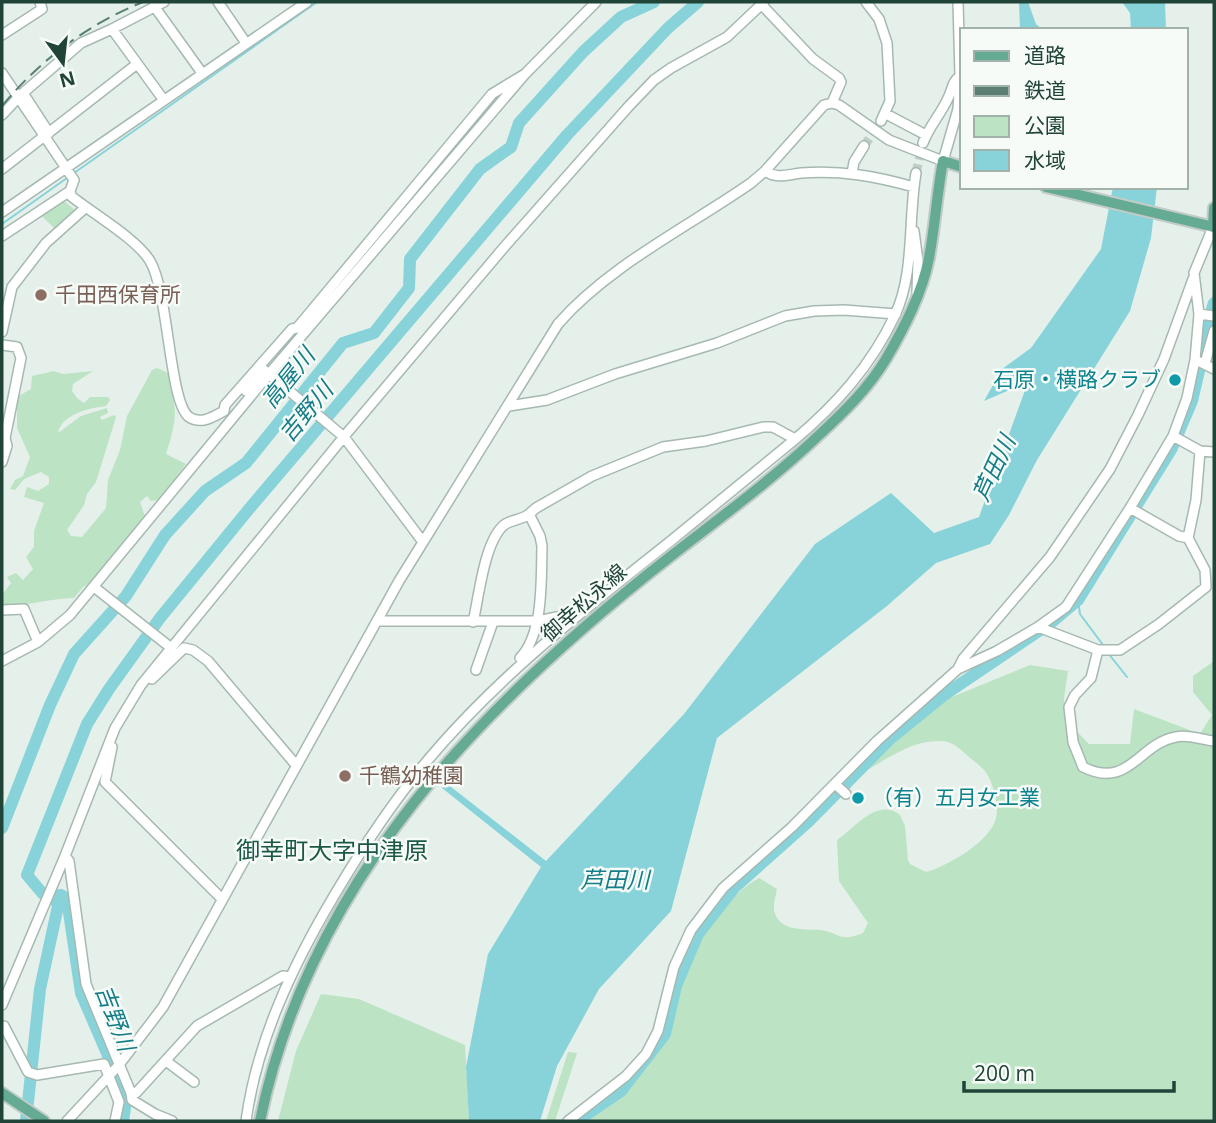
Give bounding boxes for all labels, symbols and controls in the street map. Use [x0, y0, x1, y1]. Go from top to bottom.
north arrow [28, 28, 98, 98]
legend [960, 28, 1188, 189]
text: 道路 [1024, 41, 1066, 69]
text: N [57, 65, 78, 94]
text: 鉄道 [1024, 76, 1066, 104]
text: 公園 [1024, 111, 1066, 139]
text: 水域 [1024, 146, 1066, 174]
place label: 千田西保育所 [55, 280, 181, 308]
marker: 千田西保育所 [33, 287, 49, 303]
water label: 高屋川 [253, 338, 323, 414]
place label: 石原・横路クラブ [993, 365, 1161, 393]
water label: 吉野川 [271, 372, 342, 448]
marker: 石原・横路クラブ [1167, 372, 1183, 388]
water label: 芦田川 [964, 427, 1023, 506]
street label: 御幸松永線 [535, 557, 632, 647]
place label: 千鶴幼稚園 [359, 761, 464, 789]
marker: 千鶴幼稚園 [337, 768, 353, 784]
place label: （有）五月女工業 [872, 783, 1040, 811]
marker: （有）五月女工業 [850, 790, 866, 806]
district label: 御幸町大字中津原 [236, 833, 428, 866]
water label: 芦田川 [581, 863, 653, 895]
water label: 吉野川 [89, 980, 144, 1058]
scale bar [964, 1050, 1174, 1094]
text: 200 m [974, 1059, 1035, 1087]

